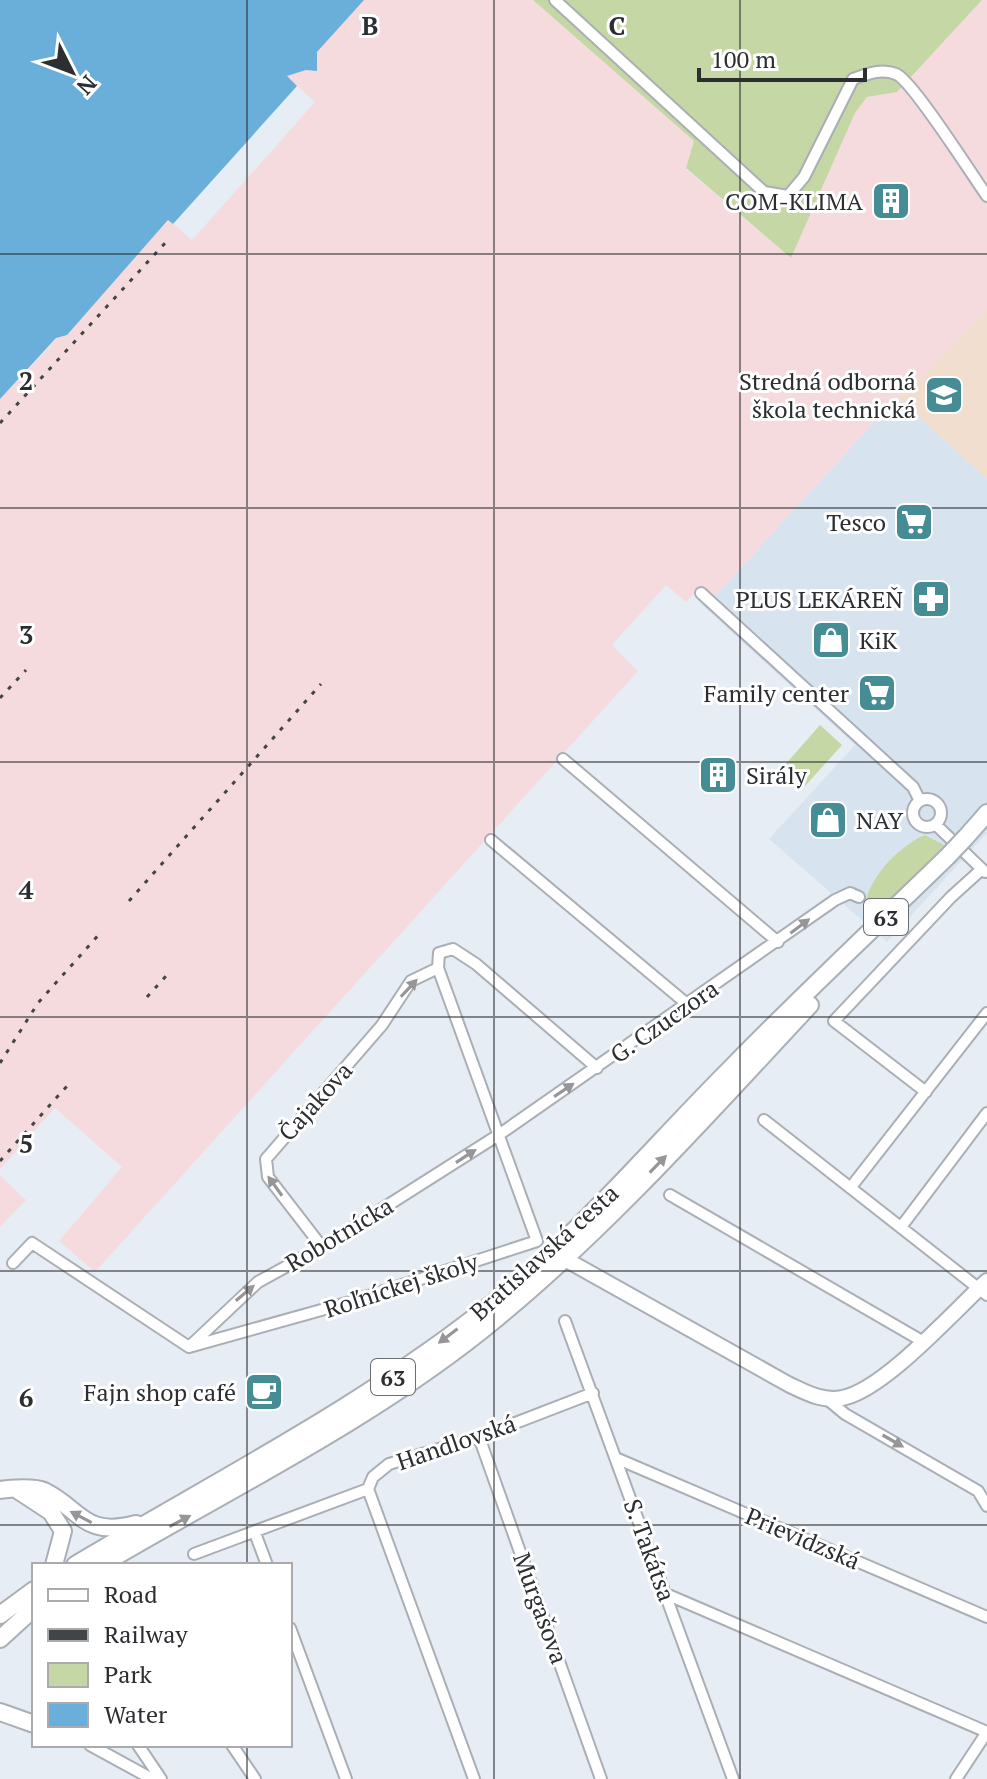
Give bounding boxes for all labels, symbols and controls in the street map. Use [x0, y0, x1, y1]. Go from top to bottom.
text: B [362, 8, 378, 42]
text: C [609, 8, 625, 42]
north arrow [32, 32, 112, 112]
scale bar [699, 32, 865, 82]
text: 100 m [711, 43, 776, 75]
text: N [71, 70, 104, 102]
building icon: COM-KLIMA [870, 180, 912, 222]
place label: COM-KLIMA [725, 185, 864, 217]
text: 2 [19, 363, 33, 397]
place label: Stredná odborná škola technická [739, 365, 916, 425]
school or university icon: Stredná odborná škola technická [923, 374, 965, 416]
supermarket icon: Tesco [893, 501, 935, 543]
place label: Tesco [826, 506, 886, 538]
pharmacy icon: PLUS LEKÁREŇ [910, 578, 952, 620]
place label: PLUS LEKÁREŇ [735, 583, 903, 615]
text: 3 [19, 617, 33, 651]
shop icon: KiK [810, 619, 852, 661]
place label: KiK [859, 624, 898, 656]
supermarket icon: Family center [856, 672, 898, 714]
place label: Family center [703, 677, 850, 709]
building icon: Sirály [697, 754, 739, 796]
place label: Sirály [746, 759, 808, 791]
shop icon: NAY [807, 799, 849, 841]
place label: NAY [856, 804, 904, 836]
text: 4 [19, 872, 34, 906]
road number: 63 [864, 899, 908, 935]
one-way arrow [790, 918, 810, 934]
street label: G. Czuczora [604, 972, 724, 1070]
one-way arrow [400, 979, 418, 998]
street label: Čajakova [271, 1055, 359, 1147]
one-way arrow [553, 1083, 575, 1098]
text: 5 [19, 1126, 33, 1160]
one-way arrow [455, 1149, 476, 1164]
one-way arrow [648, 1155, 667, 1174]
one-way arrow [268, 1175, 283, 1196]
street label: Bratislavská cesta [463, 1177, 625, 1327]
street label: Robotnícka [279, 1189, 399, 1279]
street label: Roľníckej školy [320, 1245, 483, 1325]
one-way arrow [234, 1284, 255, 1301]
one-way arrow [438, 1328, 458, 1344]
road number: 63 [371, 1359, 415, 1395]
cafe icon: Fajn shop café [243, 1371, 285, 1413]
place label: Fajn shop café [84, 1376, 236, 1408]
text: 6 [19, 1380, 33, 1414]
street label: Handlovská [392, 1407, 520, 1477]
one-way arrow [881, 1434, 904, 1448]
street label: S. Takátsa [617, 1494, 683, 1606]
street label: Prievidzská [741, 1499, 865, 1577]
one-way arrow [69, 1510, 92, 1523]
one-way arrow [169, 1514, 192, 1527]
street label: Murgašova [506, 1548, 576, 1668]
legend [32, 1563, 292, 1747]
text: Road [104, 1578, 158, 1610]
text: Railway [104, 1618, 188, 1650]
text: Park [104, 1658, 153, 1690]
text: Water [104, 1698, 168, 1730]

